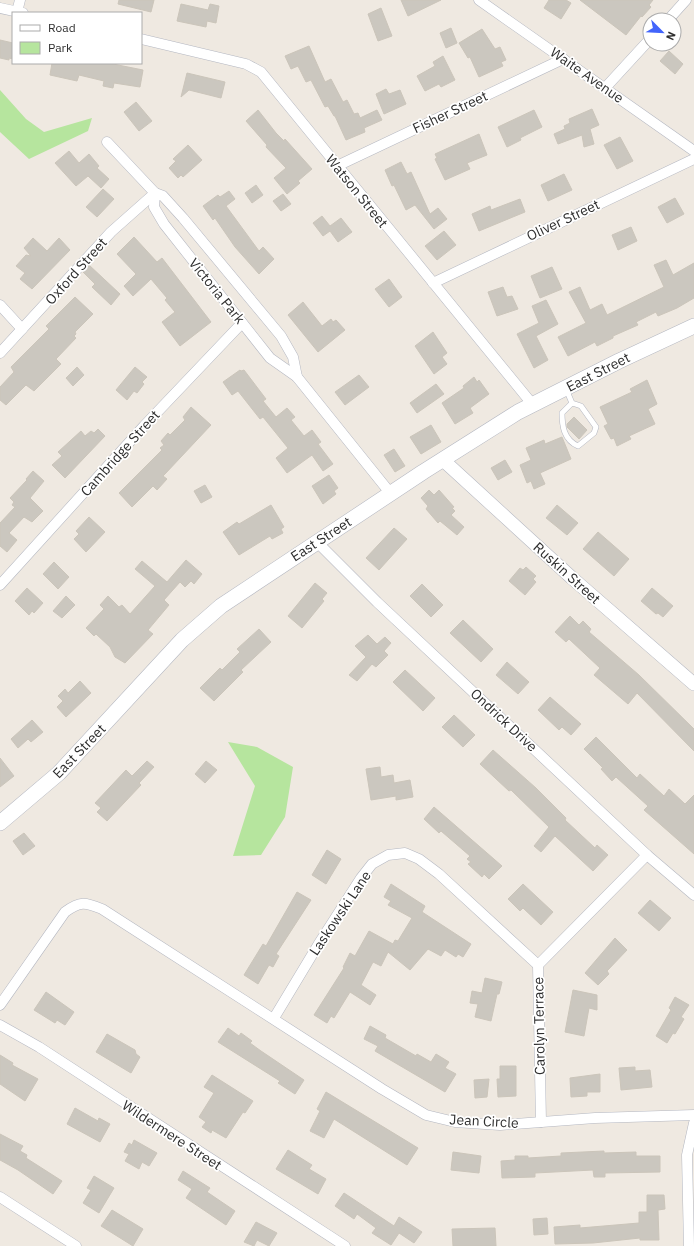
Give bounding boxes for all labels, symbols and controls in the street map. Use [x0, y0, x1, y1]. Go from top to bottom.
legend [12, 12, 142, 64]
north arrow [642, 12, 682, 52]
text: Road [48, 20, 76, 35]
text: N [663, 30, 679, 43]
text: Park [48, 40, 73, 55]
street label: Waite Avenue [547, 43, 628, 107]
street label: Fisher Street [410, 87, 490, 137]
street label: Watson Street [322, 151, 392, 231]
street label: Oliver Street [524, 195, 602, 245]
street label: Oxford Street [41, 234, 111, 308]
street label: Victoria Park [185, 254, 249, 328]
street label: East Street [563, 348, 633, 396]
street label: Cambridge Street [77, 406, 164, 500]
street label: East Street [287, 513, 355, 565]
street label: Ruskin Street [530, 538, 604, 608]
street label: Ondrick Drive [467, 684, 541, 756]
street label: East Street [49, 720, 109, 782]
street label: Laskowski Lane [305, 867, 375, 959]
street label: Carolyn Terrace [529, 976, 549, 1075]
street label: Wildermere Street [119, 1096, 225, 1174]
street label: Jean Circle [449, 1110, 519, 1132]

